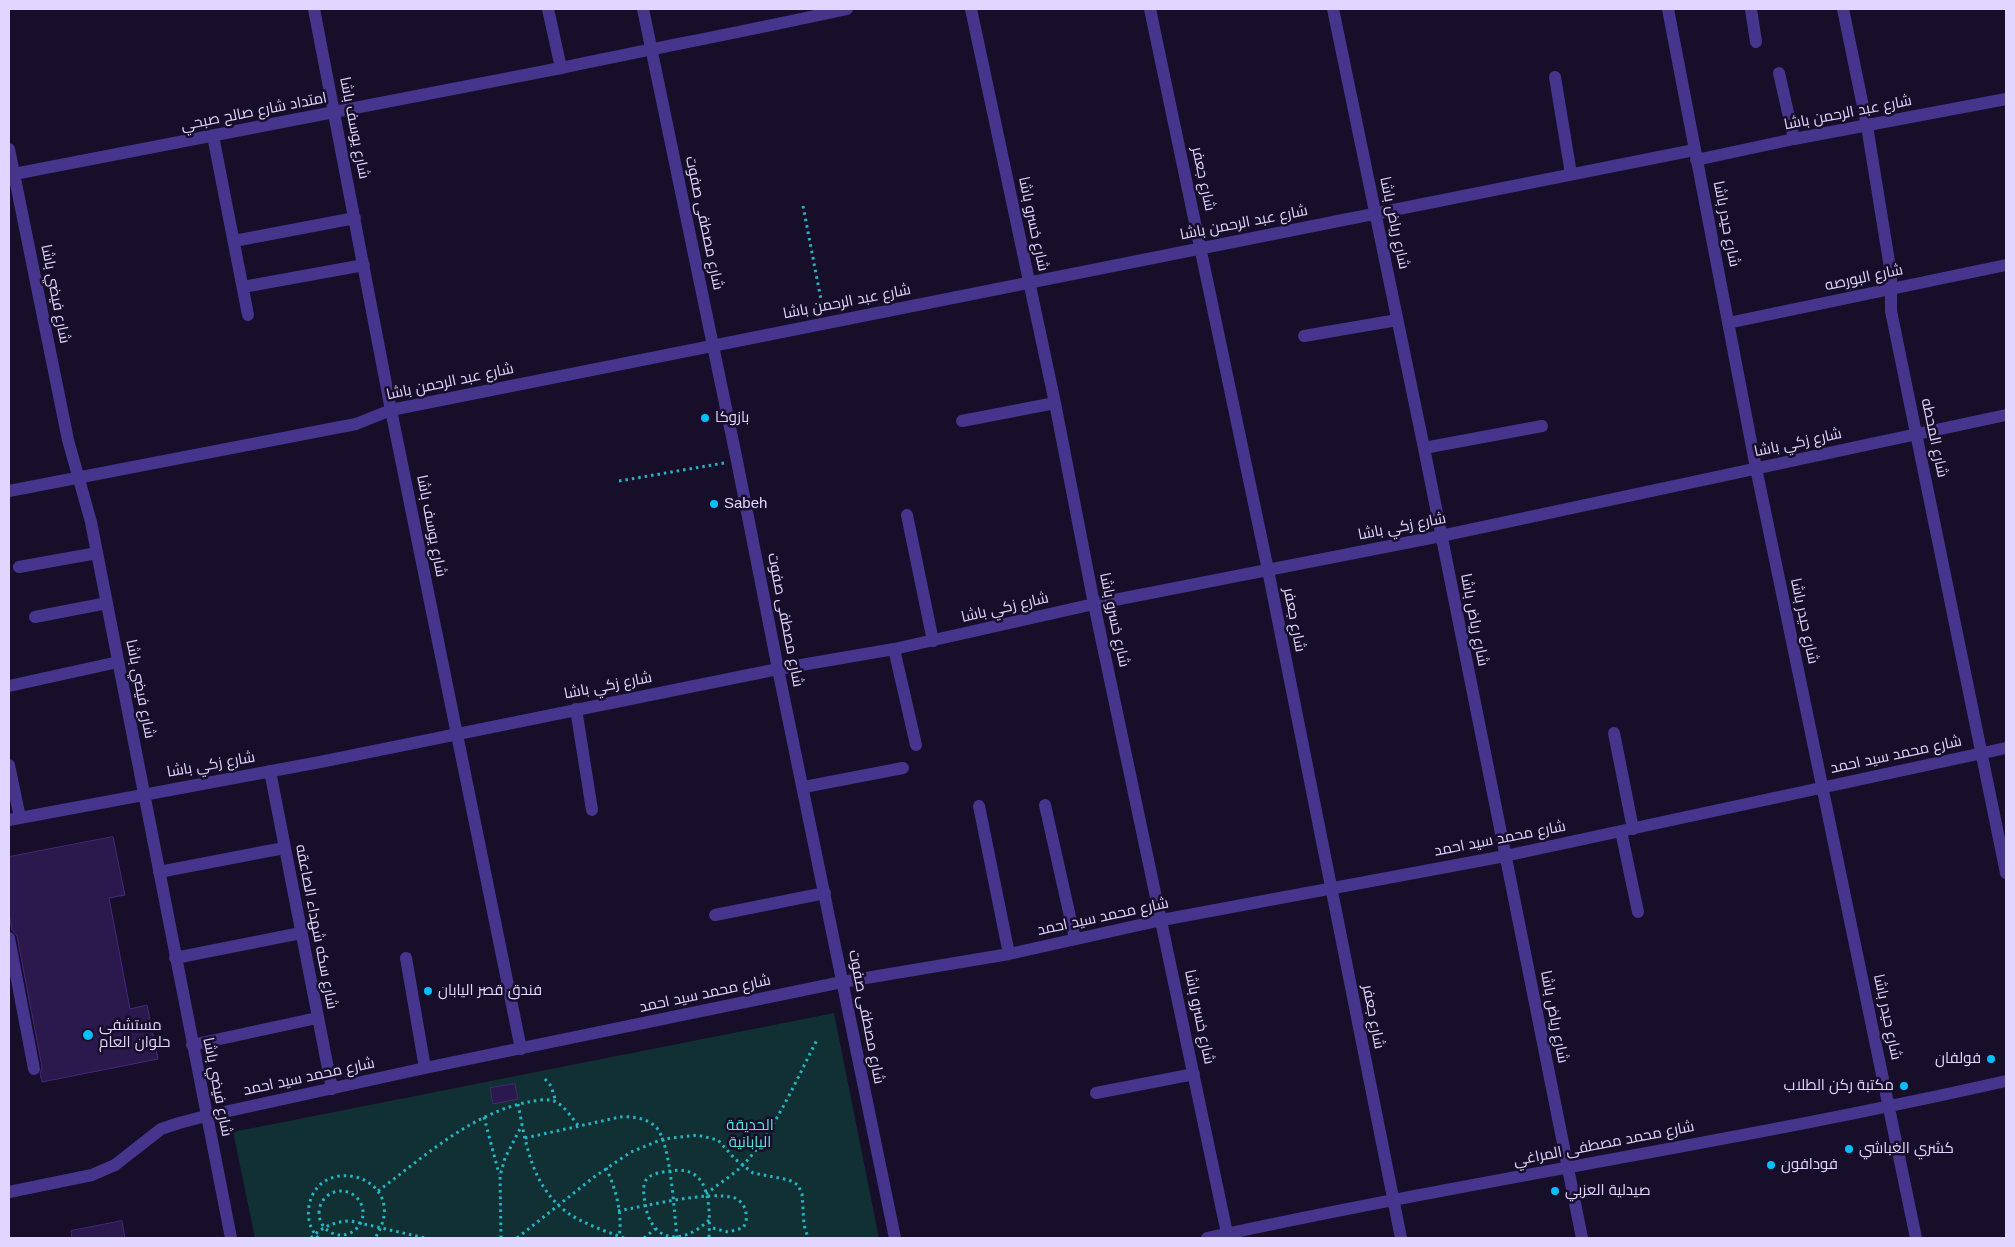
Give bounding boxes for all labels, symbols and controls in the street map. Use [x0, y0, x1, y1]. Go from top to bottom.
street label: شارع يوسف باشا [335, 75, 373, 181]
street label: امتداد شارع صالح صبحي [180, 89, 328, 135]
street label: شارع عبد الرحمن باشا [1783, 92, 1913, 134]
street label: شارع جعفر [1187, 145, 1219, 213]
street label: شارع مصطفى صفوت [681, 154, 727, 292]
street label: شارع خسرو باشا [1014, 175, 1052, 273]
street label: شارع رياض باشا [1375, 175, 1413, 271]
street label: شارع حيدر باشا [1709, 179, 1743, 269]
street label: شارع عبد الرحمن باشا [1179, 202, 1309, 244]
street label: شارع فيضي باشا [37, 243, 73, 345]
street label: شارع البورصه [1823, 261, 1905, 295]
street label: شارع عبد الرحمن باشا [782, 281, 912, 323]
street label: شارع عبد الرحمن باشا [385, 360, 515, 404]
street label: شارع المحطه [1917, 397, 1951, 479]
place label: بازوكا [715, 409, 749, 427]
marker: بازوكا [699, 412, 711, 424]
street label: شارع زكي باشا [1752, 425, 1844, 461]
street label: شارع يوسف باشا [412, 473, 450, 579]
place label: Sabeh [724, 495, 767, 513]
marker: Sabeh [708, 498, 720, 510]
street label: شارع زكي باشا [1356, 510, 1448, 544]
street label: شارع مصطفى صفوت [763, 551, 807, 689]
street label: شارع خسرو باشا [1095, 571, 1133, 669]
street label: شارع رياض باشا [1456, 572, 1492, 668]
street label: شارع حيدر باشا [1786, 576, 1822, 666]
street label: شارع جعفر [1279, 586, 1309, 654]
street label: شارع زكي باشا [960, 589, 1050, 627]
street label: شارع فيضي باشا [122, 638, 158, 740]
street label: شارع زكي باشا [562, 669, 654, 703]
street label: شارع محمد سيد احمد [1829, 732, 1963, 778]
street label: شارع زكي باشا [166, 748, 256, 782]
street label: شارع محمد سيد احمد [1433, 817, 1567, 861]
street label: شارع سكه شهداء الصاعقه [291, 843, 341, 1011]
street label: شارع محمد سيد احمد [1036, 894, 1170, 940]
street label: شارع مصطفى صفوت [844, 948, 888, 1086]
street label: شارع خسرو باشا [1180, 968, 1218, 1066]
street label: شارع رياض باشا [1536, 969, 1572, 1065]
street label: شارع محمد سيد احمد [638, 971, 772, 1017]
street label: شارع حيدر باشا [1869, 972, 1905, 1062]
place label: فندق قصر اليابان [438, 982, 542, 1000]
street label: شارع جعفر [1358, 983, 1388, 1051]
marker: فندق قصر اليابان [422, 985, 434, 997]
place label: مستشفى حلوان العام [99, 1017, 170, 1052]
marker: مستشفى حلوان العام [81, 1028, 95, 1042]
street label: شارع فيضي باشا [199, 1036, 235, 1138]
place label: فولفان [1935, 1050, 1981, 1068]
marker: فولفان [1985, 1053, 1997, 1065]
street label: شارع محمد سيد احمد [242, 1054, 376, 1100]
place label: مكتبة ركن الطلاب [1784, 1077, 1894, 1095]
marker: مكتبة ركن الطلاب [1898, 1080, 1910, 1092]
park label: الحديقة اليابانية [726, 1117, 774, 1152]
street label: شارع محمد مصطفى المراغي [1512, 1118, 1696, 1170]
place label: كشري الغباشي [1859, 1140, 1954, 1158]
marker: كشري الغباشي [1843, 1143, 1855, 1155]
place label: فودافون [1781, 1156, 1838, 1174]
marker: فودافون [1765, 1159, 1777, 1171]
place label: صيدلية العزبي [1565, 1182, 1651, 1200]
marker: صيدلية العزبي [1549, 1185, 1561, 1197]

